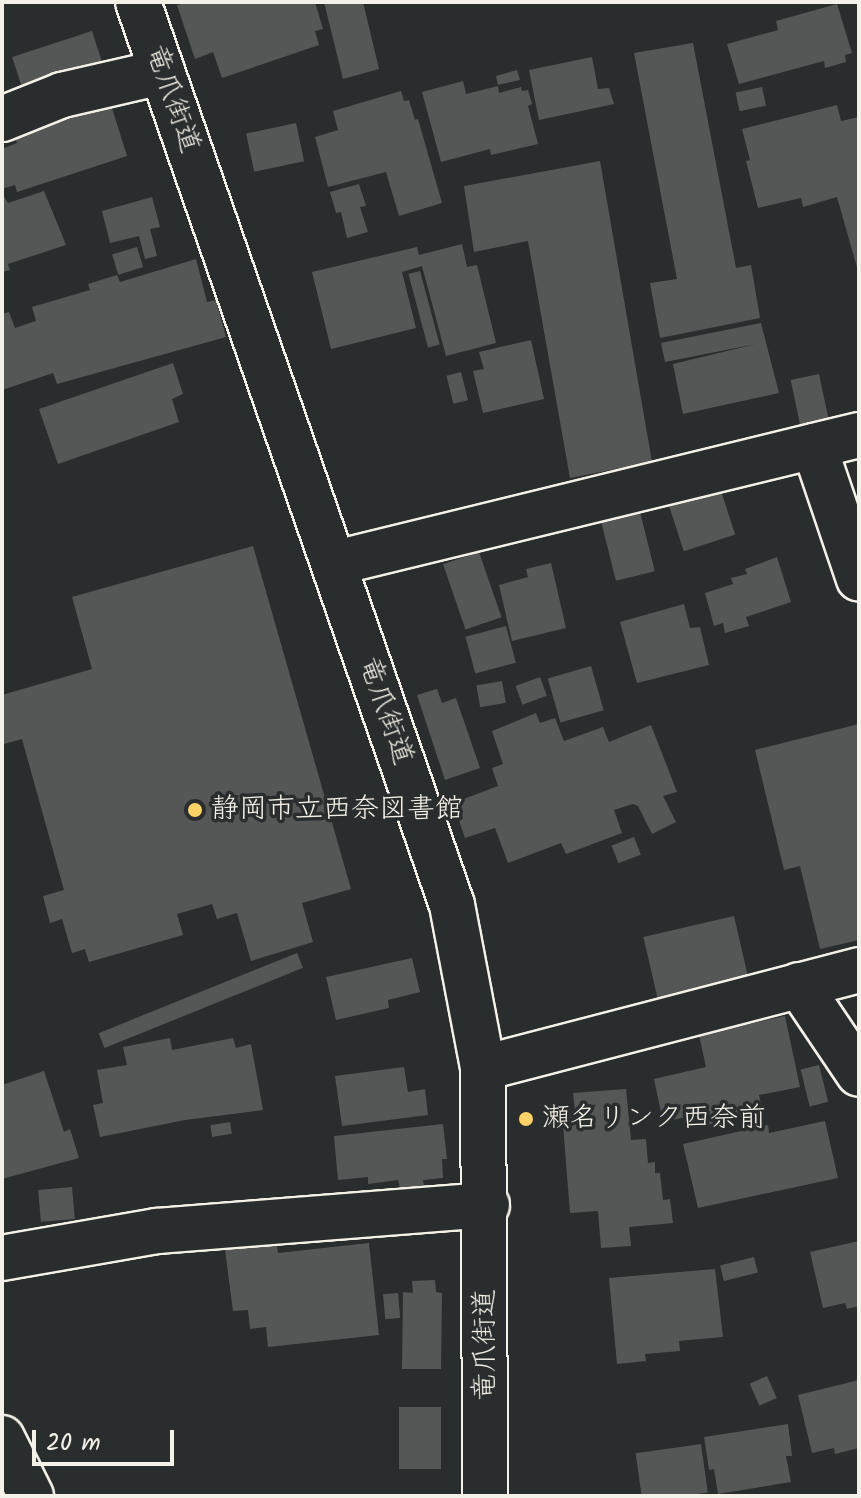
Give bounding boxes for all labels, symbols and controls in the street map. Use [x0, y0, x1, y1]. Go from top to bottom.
street label: 竜爪街道 [138, 41, 206, 157]
street label: 竜爪街道 [351, 653, 419, 769]
place label: 静岡市立西奈図書館 [211, 793, 463, 827]
marker: 静岡市立西奈図書館 [186, 801, 204, 819]
place label: 瀬名リンク西奈前 [542, 1102, 766, 1136]
marker: 瀬名リンク西奈前 [517, 1110, 535, 1128]
street label: 竜爪街道 [469, 1289, 503, 1401]
scale bar [36, 1414, 178, 1464]
text: 20 m [46, 1424, 101, 1463]

